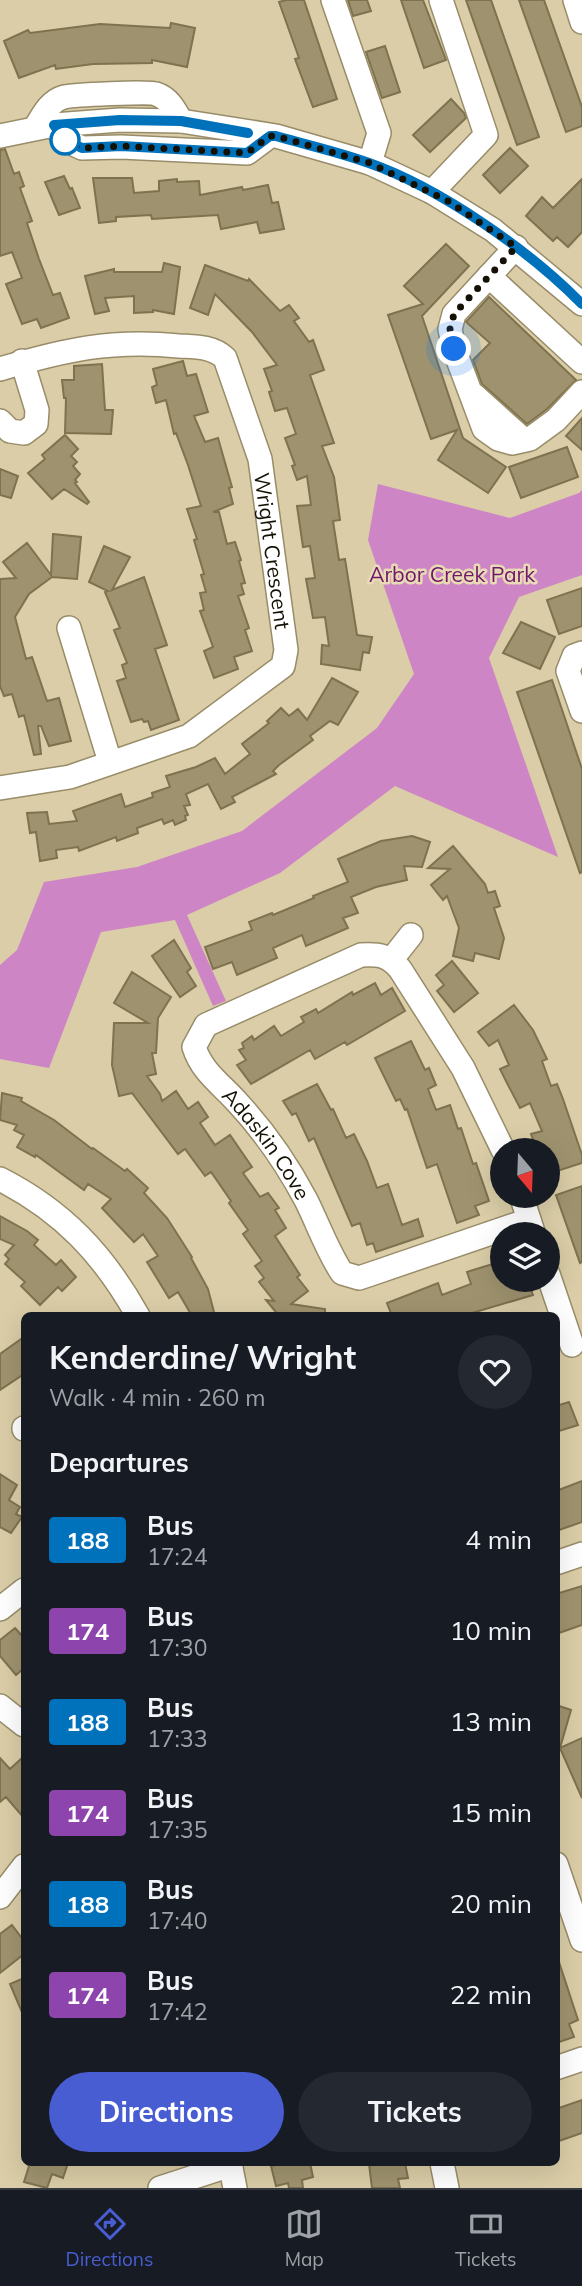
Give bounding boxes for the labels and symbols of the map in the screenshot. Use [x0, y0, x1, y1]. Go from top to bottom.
unlabelled marker [50, 125, 80, 155]
your location [436, 331, 471, 366]
street label: Wright Crescent [249, 471, 296, 631]
park label: Arbor Creek Park [369, 561, 535, 587]
street label: Adaskin Cove [217, 1082, 316, 1204]
north arrow [490, 1138, 560, 1208]

